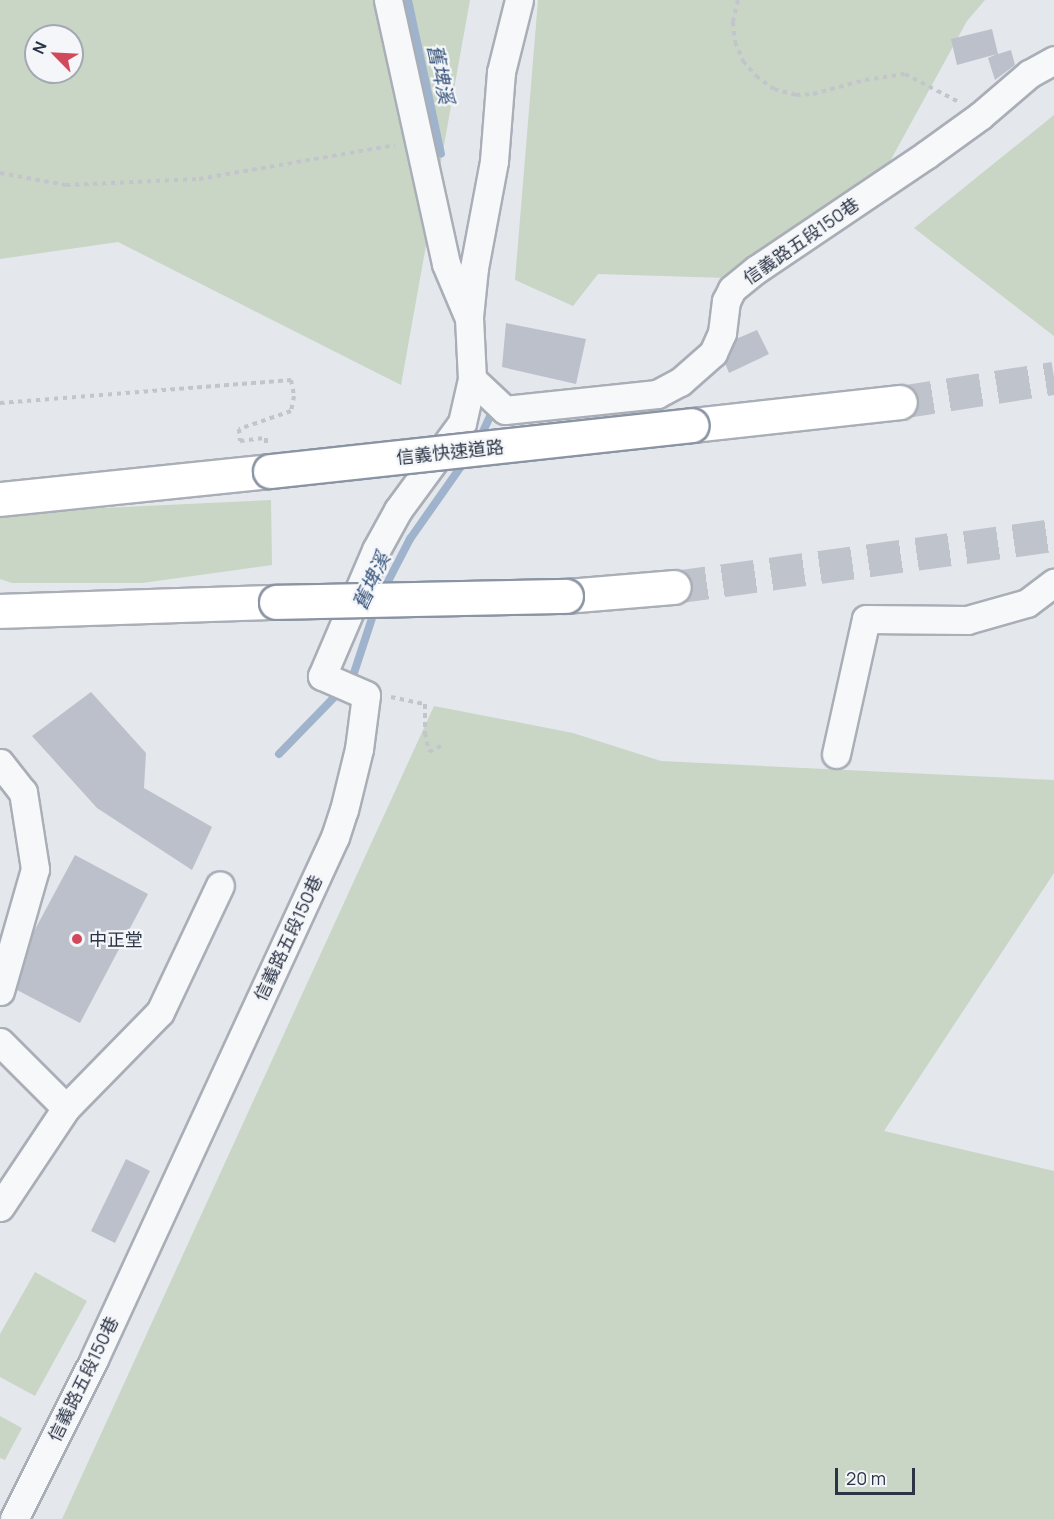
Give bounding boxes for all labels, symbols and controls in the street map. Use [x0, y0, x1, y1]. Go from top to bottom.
north arrow [24, 24, 84, 84]
text: N [27, 38, 52, 57]
water label: 舊埤溪 [423, 42, 459, 106]
street label: 信義路五段150巷 [739, 193, 863, 289]
street label: 信義快速道路 [395, 436, 505, 468]
water label: 舊埤溪 [347, 549, 395, 613]
street label: 信義路五段150巷 [249, 872, 327, 1004]
place label: 中正堂 [89, 928, 143, 950]
marker: 中正堂 [70, 932, 84, 946]
street label: 信義路五段150巷 [43, 1313, 123, 1445]
scale bar [838, 1456, 918, 1494]
text: 20 m [846, 1466, 886, 1490]

